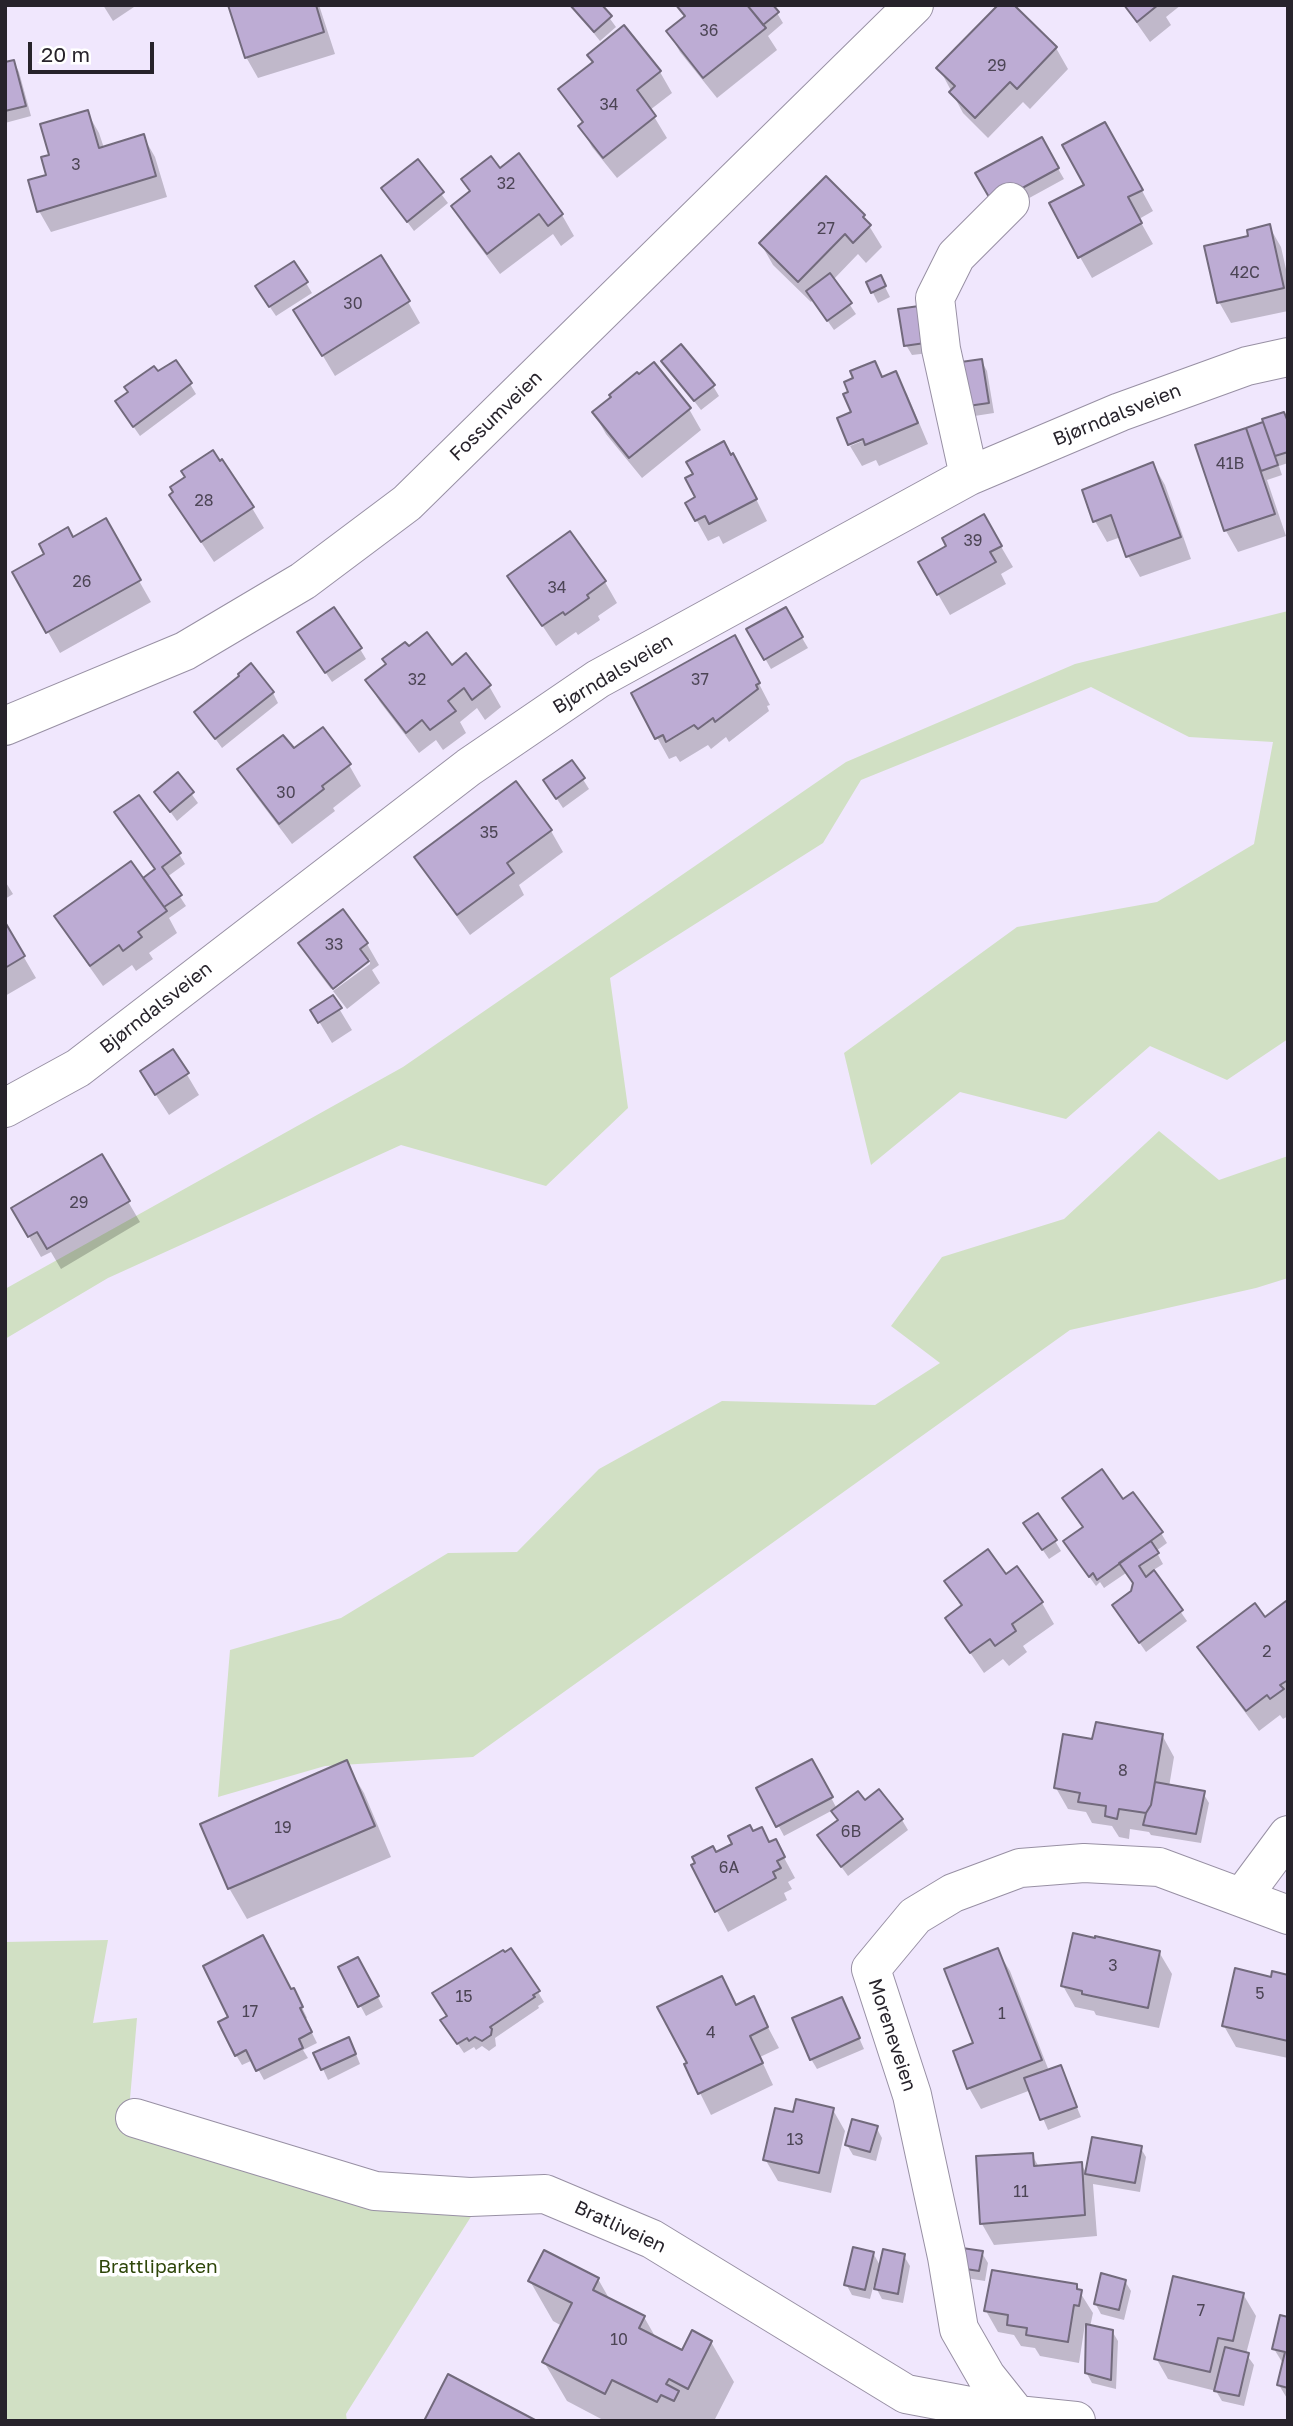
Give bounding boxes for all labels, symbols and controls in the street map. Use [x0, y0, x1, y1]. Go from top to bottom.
house number: 36 [699, 21, 719, 41]
scale bar [32, 28, 158, 72]
text: 20 m [41, 41, 90, 67]
house number: 29 [988, 56, 1006, 76]
house number: 34 [599, 95, 619, 115]
house number: 3 [71, 155, 81, 175]
house number: 32 [497, 174, 515, 194]
house number: 27 [817, 219, 835, 239]
house number: 42C [1230, 263, 1260, 283]
house number: 30 [343, 294, 363, 314]
street label: Fossumveien [445, 366, 547, 466]
street label: Bjørndalsveien [1050, 379, 1184, 451]
house number: 41B [1216, 454, 1244, 474]
house number: 28 [194, 491, 214, 511]
house number: 39 [963, 531, 983, 551]
house number: 26 [73, 572, 91, 592]
house number: 34 [547, 578, 567, 598]
street label: Bjørndalsveien [549, 629, 677, 719]
house number: 32 [408, 670, 426, 690]
house number: 37 [691, 670, 709, 690]
house number: 30 [276, 783, 296, 803]
house number: 35 [480, 823, 498, 843]
house number: 33 [325, 935, 343, 955]
street label: Bjørndalsveien [95, 957, 217, 1059]
house number: 29 [70, 1193, 88, 1213]
house number: 2 [1262, 1642, 1272, 1662]
house number: 8 [1118, 1761, 1128, 1781]
house number: 19 [274, 1818, 292, 1838]
house number: 6B [841, 1822, 861, 1842]
house number: 6A [719, 1858, 739, 1878]
house number: 3 [1108, 1956, 1118, 1976]
street label: Moreneveien [863, 1976, 921, 2094]
house number: 5 [1255, 1984, 1265, 2004]
house number: 15 [455, 1987, 473, 2007]
house number: 17 [242, 2002, 258, 2022]
house number: 1 [998, 2004, 1006, 2024]
house number: 4 [706, 2023, 716, 2043]
house number: 13 [786, 2130, 804, 2150]
house number: 11 [1013, 2182, 1029, 2202]
street label: Bratliveien [571, 2196, 669, 2258]
park label: Brattliparken [98, 2256, 218, 2278]
house number: 7 [1197, 2301, 1205, 2321]
house number: 10 [610, 2330, 628, 2350]

